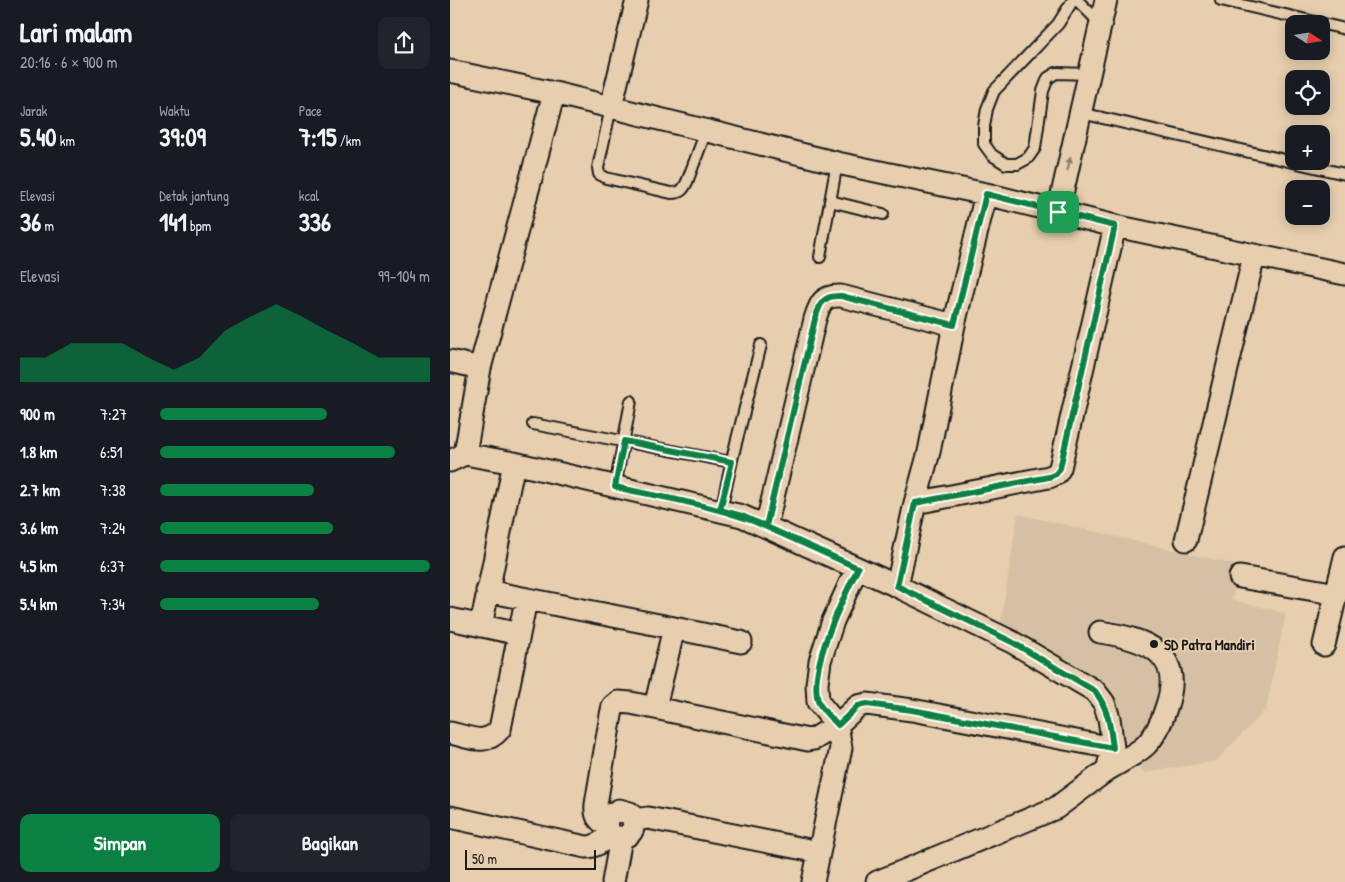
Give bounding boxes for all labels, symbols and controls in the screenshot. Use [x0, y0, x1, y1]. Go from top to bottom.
text: Lari malam [20, 13, 132, 51]
north arrow [1285, 15, 1330, 60]
map controls [1285, 15, 1330, 225]
button: share [378, 17, 430, 69]
text: 20:16 · 6 × 900 m [20, 51, 117, 73]
button: locate [1285, 70, 1330, 115]
text: Jarak [20, 101, 47, 120]
text: Waktu [159, 101, 190, 120]
text: Pace [299, 101, 322, 120]
text: 5.40 [20, 120, 57, 154]
text: 39:09 [159, 120, 206, 154]
text: 7:15 [299, 120, 336, 154]
button: + [1285, 125, 1330, 170]
text: km [57, 131, 75, 150]
text: /km [336, 131, 361, 150]
one-way arrow [1065, 157, 1073, 172]
button: − [1285, 180, 1330, 225]
text: Elevasi [20, 186, 55, 205]
text: Detak jantung [159, 186, 229, 205]
text: kcal [299, 186, 319, 205]
pin [1037, 191, 1079, 233]
icon: arrive [1044, 198, 1072, 226]
text: 36 [20, 205, 41, 239]
text: 141 [159, 205, 187, 239]
text: 336 [299, 205, 331, 239]
text: m [41, 216, 54, 235]
text: bpm [187, 216, 211, 235]
text: Elevasi [20, 265, 60, 287]
text: 99–104 m [378, 265, 430, 287]
text: 900 m [20, 403, 55, 425]
text: 7:27 [100, 403, 127, 425]
text: 1.8 km [20, 441, 57, 463]
text: 6:51 [100, 441, 123, 463]
text: 2.7 km [20, 479, 60, 501]
text: 7:38 [100, 479, 126, 501]
text: 3.6 km [20, 517, 58, 539]
text: 7:24 [100, 517, 125, 539]
text: 4.5 km [20, 555, 57, 577]
text: 6:37 [100, 555, 125, 577]
text: 5.4 km [20, 593, 57, 615]
text: 7:34 [100, 593, 125, 615]
place label: SD Patra Mandiri [1164, 634, 1255, 655]
marker: SD Patra Mandiri [1148, 638, 1160, 650]
button: Simpan [20, 814, 220, 872]
button: Bagikan [230, 814, 430, 872]
scale bar [465, 847, 596, 870]
text: 50 m [472, 849, 497, 868]

